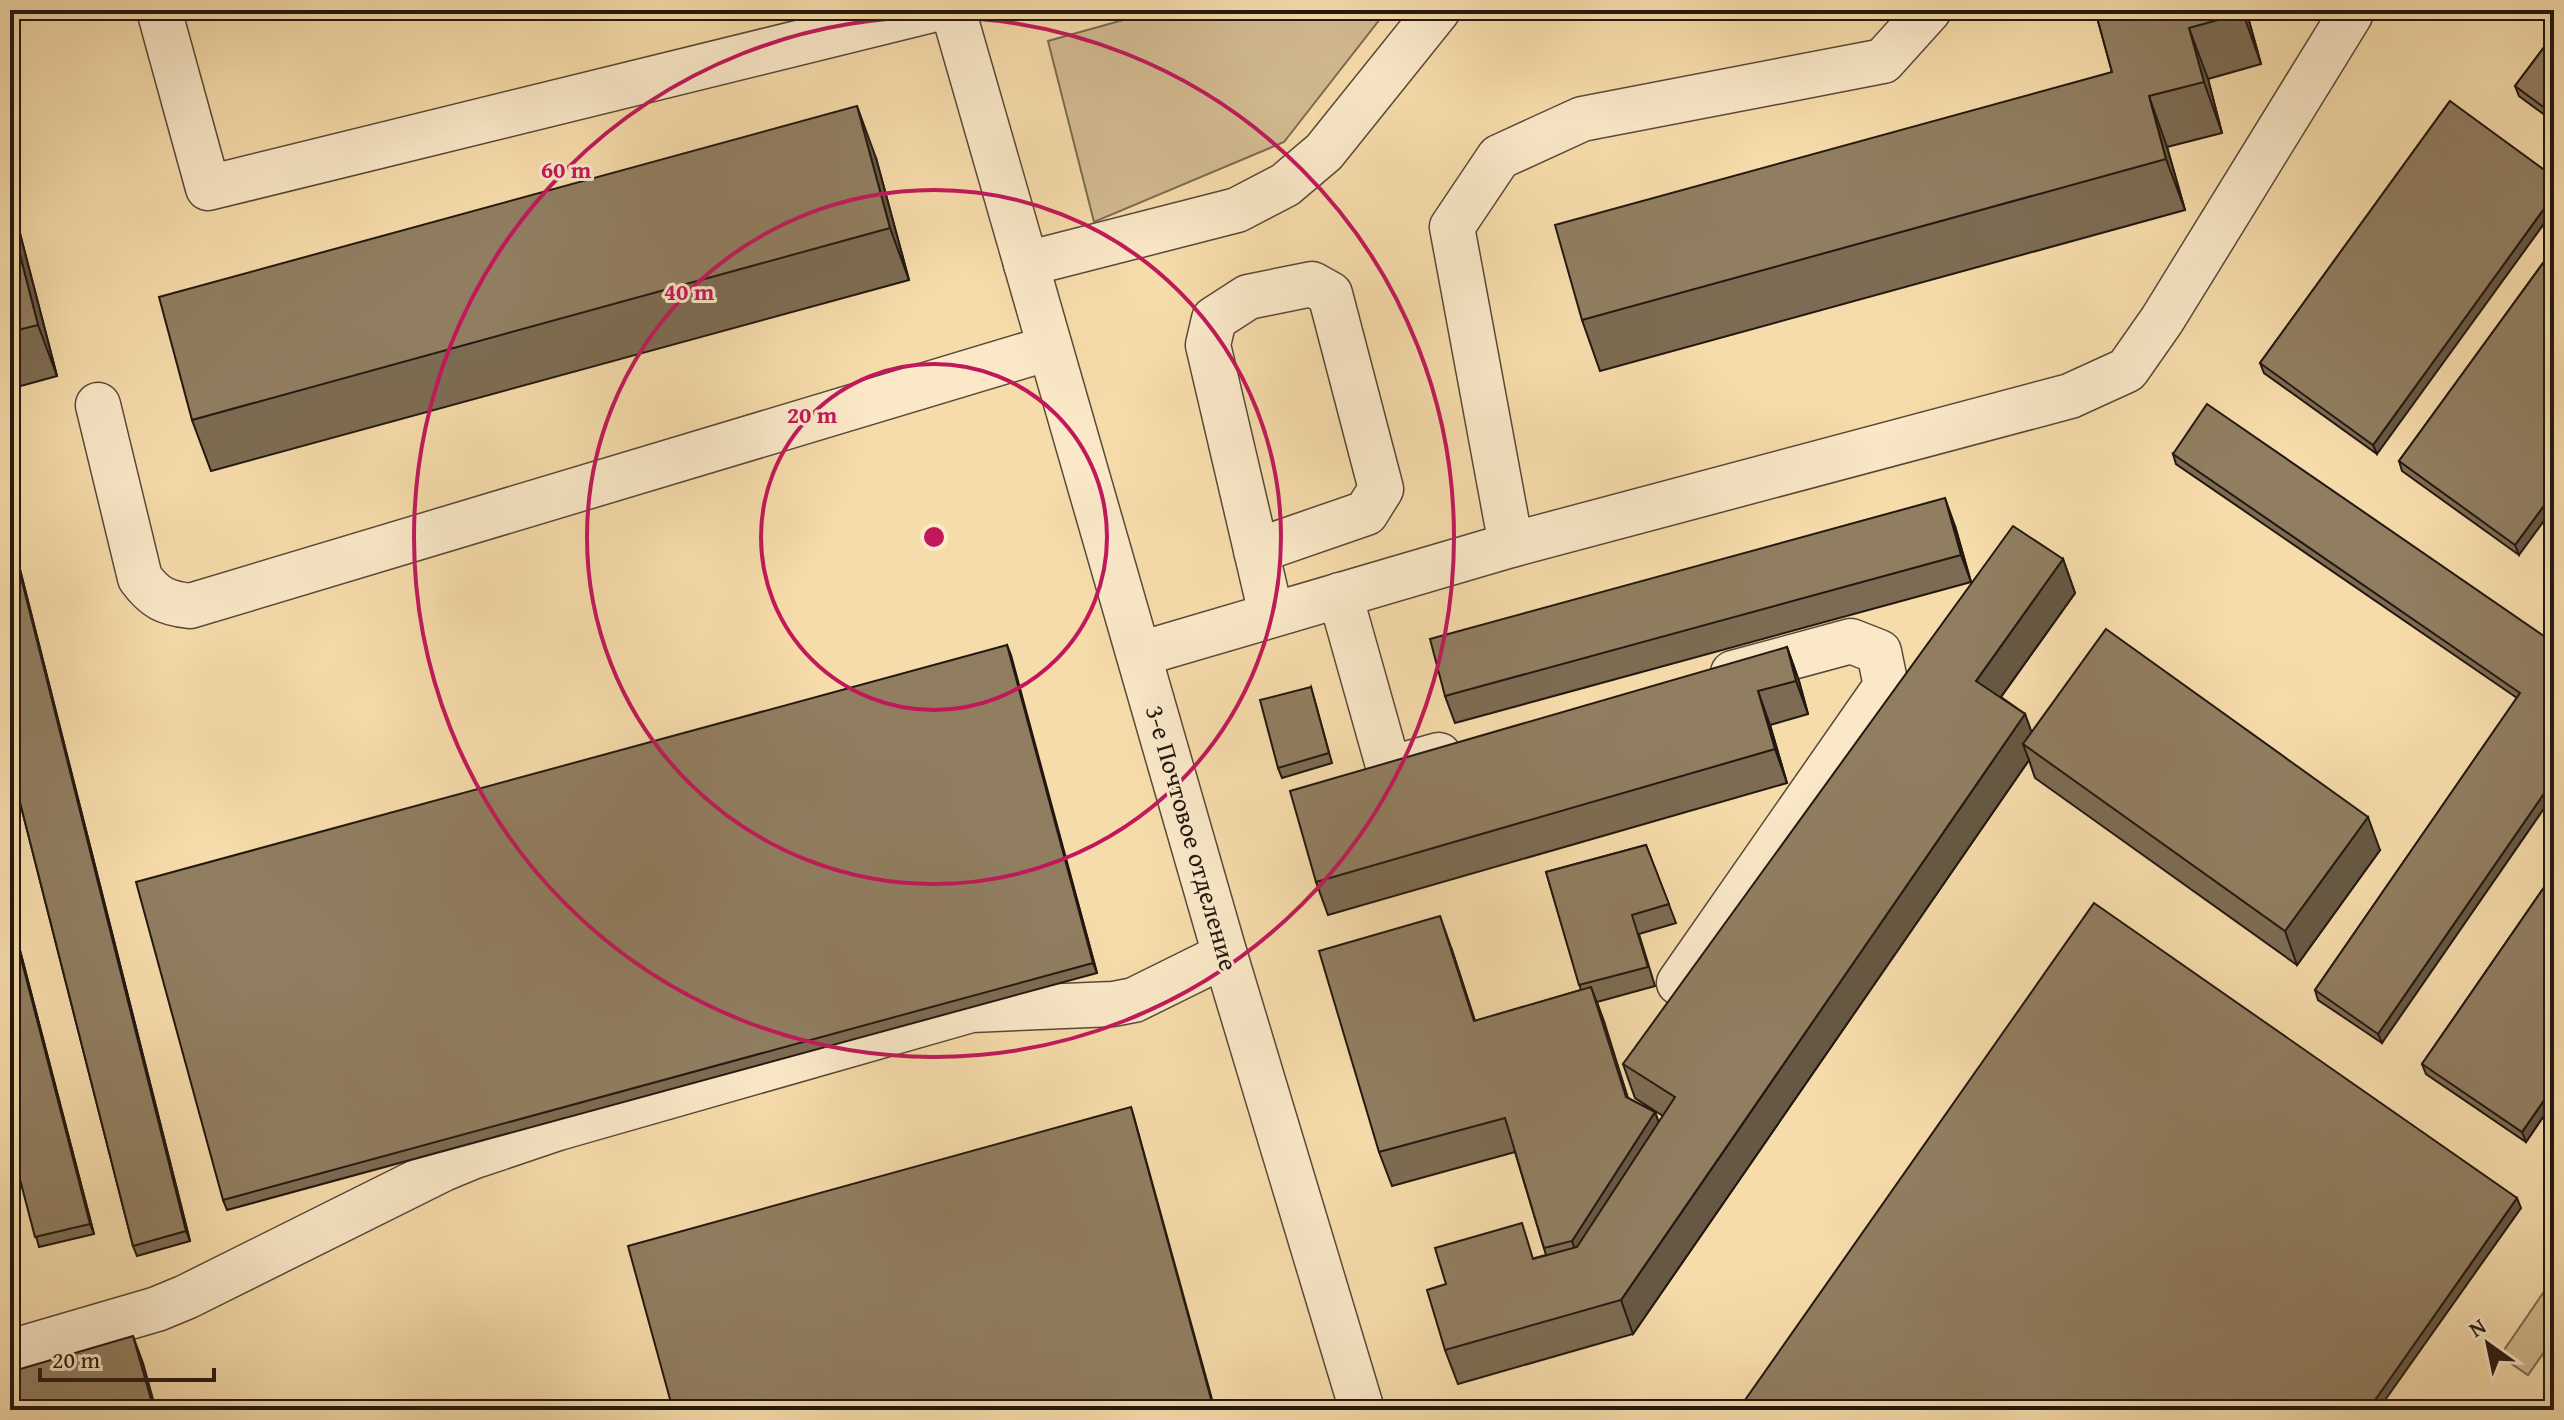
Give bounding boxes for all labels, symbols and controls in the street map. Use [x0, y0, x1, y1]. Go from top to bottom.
text: 60 m [541, 152, 592, 187]
text: 40 m [664, 274, 715, 309]
text: 20 m [787, 397, 838, 432]
centre of rings [920, 523, 948, 551]
street label: 3-е Почтовое отделение [1136, 701, 1249, 975]
north arrow [2448, 1304, 2528, 1384]
text: N [2462, 1310, 2492, 1345]
scale bar [40, 1332, 214, 1382]
text: 20 m [52, 1342, 100, 1377]

